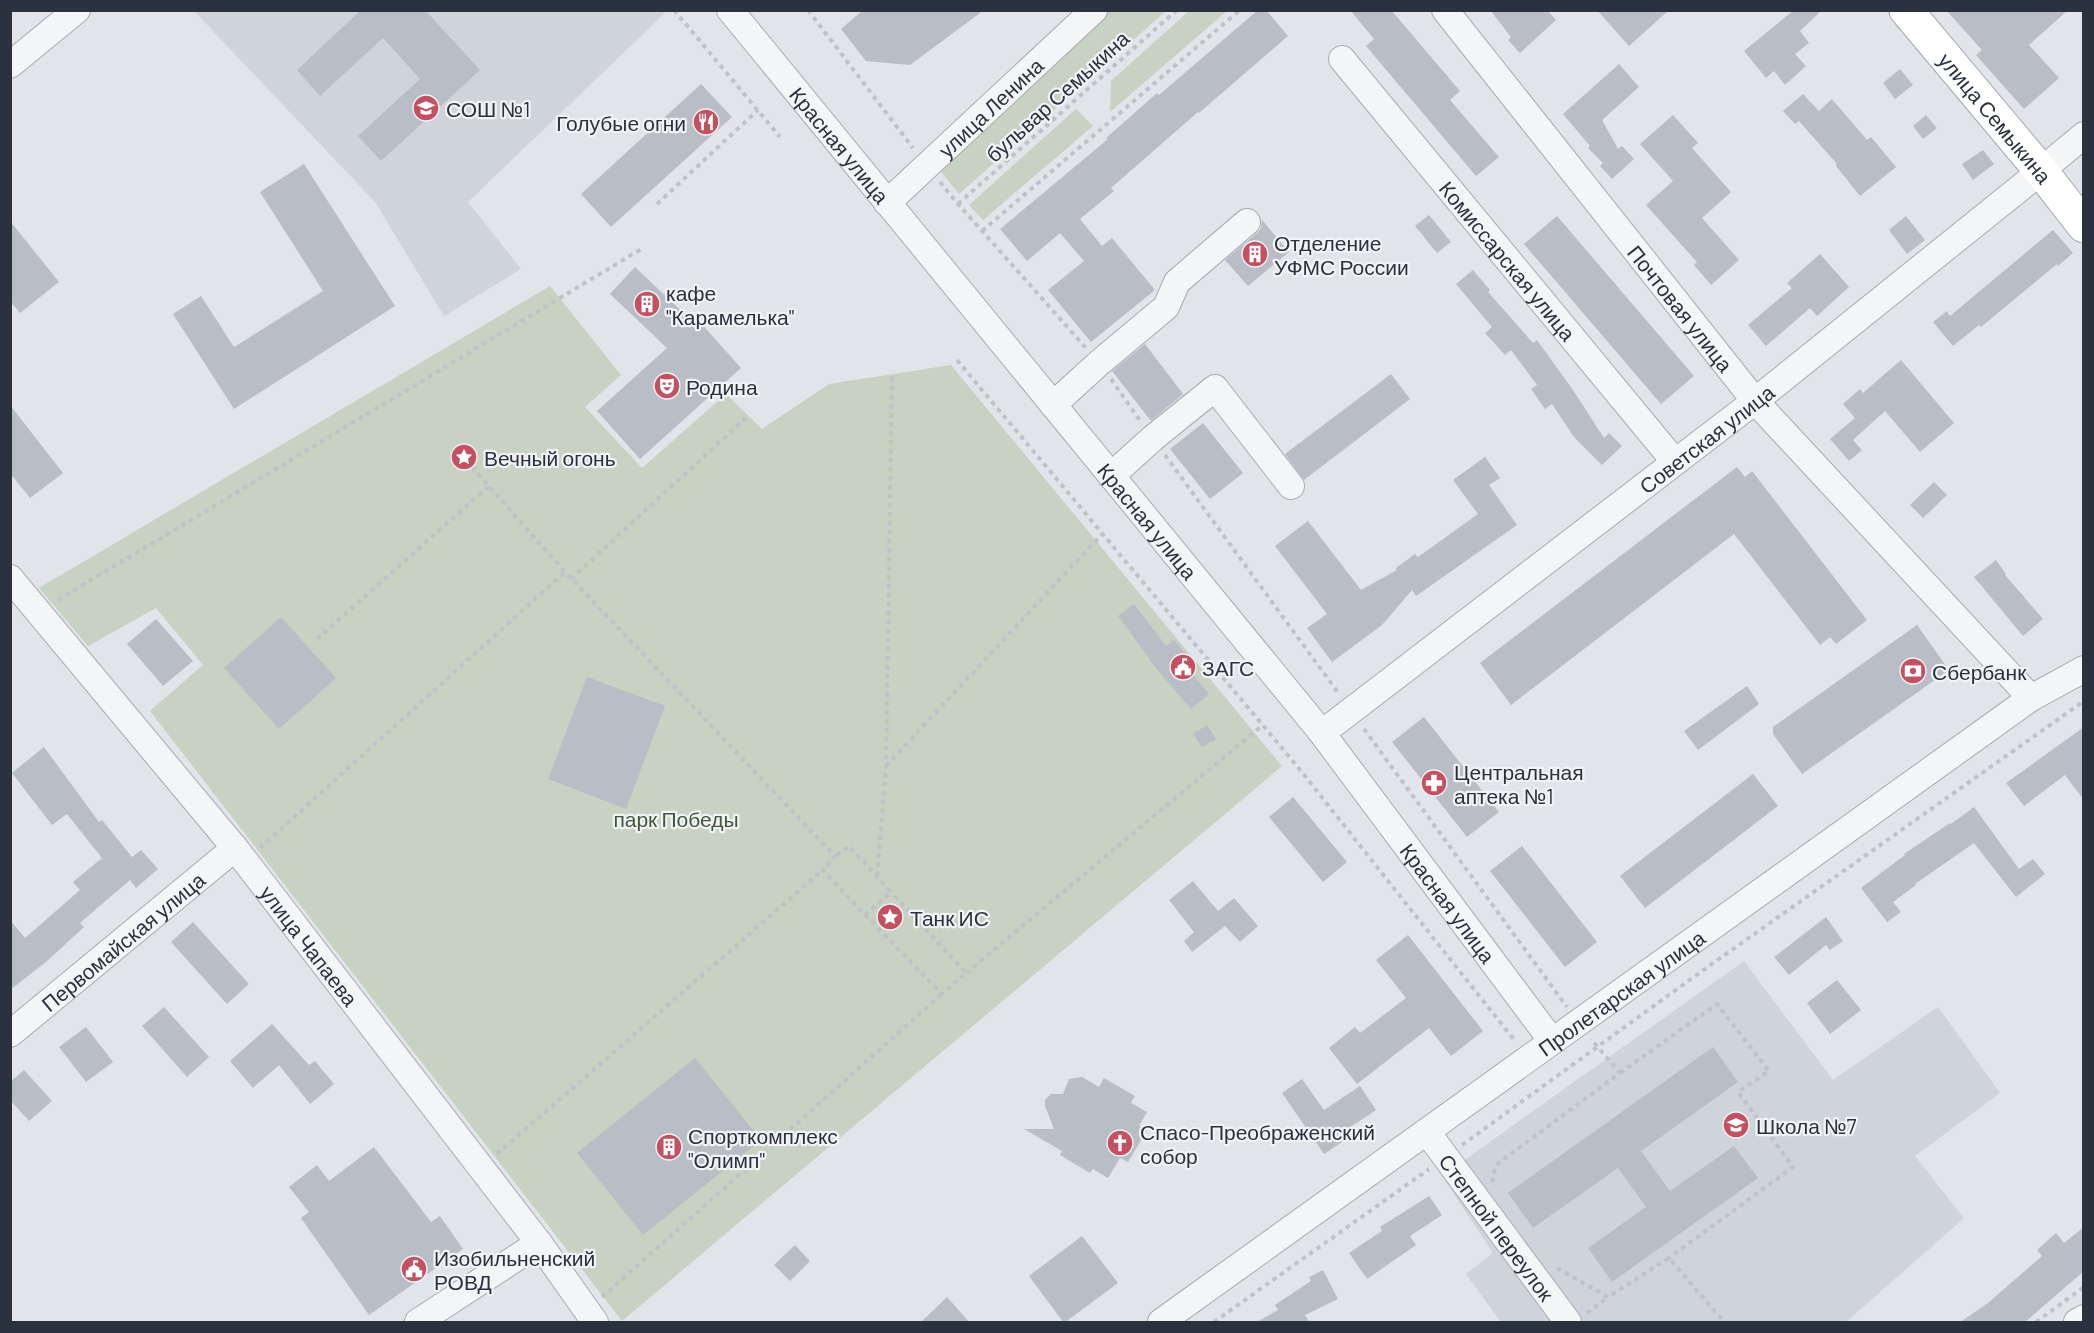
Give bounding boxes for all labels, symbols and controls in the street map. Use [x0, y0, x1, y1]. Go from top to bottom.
street label: бульвар Семыкина [980, 25, 1134, 167]
street label: улица Семыкина [1934, 47, 2058, 188]
street label: улица Ленина [933, 52, 1048, 162]
street label: Красная улица [785, 81, 895, 208]
school or university icon: СОШ №1 [411, 93, 441, 123]
place label: СОШ №1 [446, 96, 530, 121]
restaurant icon: Голубые огни [691, 107, 721, 137]
place label: Голубые огни [556, 110, 686, 135]
street label: Комиссарская улица [1435, 175, 1582, 345]
place label: Отделение УФМС России [1274, 230, 1409, 279]
building icon: Отделение УФМС России [1240, 239, 1270, 269]
street label: Почтовая улица [1623, 240, 1739, 376]
place label: кафе "Карамелька" [666, 280, 794, 329]
building icon: кафе "Карамелька" [632, 289, 662, 319]
theatre icon: Родина [652, 371, 682, 401]
place label: Родина [686, 374, 758, 399]
street label: Советская улица [1634, 379, 1779, 498]
place icon: Вечный огонь [449, 442, 479, 472]
place label: Вечный огонь [484, 445, 616, 470]
street label: Красная улица [1093, 458, 1203, 584]
public building icon: ЗАГС [1168, 652, 1198, 682]
place label: ЗАГС [1202, 655, 1254, 680]
bank icon: Сбербанк [1898, 656, 1928, 686]
place label: Сбербанк [1932, 659, 2027, 684]
place label: Центральная аптека №1 [1454, 759, 1584, 808]
pharmacy icon: Центральная аптека №1 [1419, 768, 1449, 798]
park label: парк Победы [613, 806, 739, 831]
street label: Красная улица [1396, 838, 1501, 967]
street label: Первомайская улица [36, 866, 209, 1016]
street label: улица Чапаева [256, 880, 364, 1010]
place icon: Танк ИС [875, 902, 905, 932]
place label: Танк ИС [910, 905, 989, 930]
street label: Пролетарская улица [1533, 924, 1709, 1060]
school or university icon: Школа №7 [1721, 1110, 1751, 1140]
place label: Школа №7 [1756, 1113, 1857, 1138]
place label: Спасо-Преображенский собор [1140, 1119, 1375, 1168]
place label: Спорткомплекс "Олимп" [688, 1123, 838, 1172]
church icon: Спасо-Преображенский собор [1105, 1128, 1135, 1158]
building icon: Спорткомплекс "Олимп" [654, 1132, 684, 1162]
street label: Степной переулок [1435, 1148, 1560, 1306]
place label: Изобильненский РОВД [434, 1245, 595, 1294]
public building icon: Изобильненский РОВД [399, 1254, 429, 1284]

